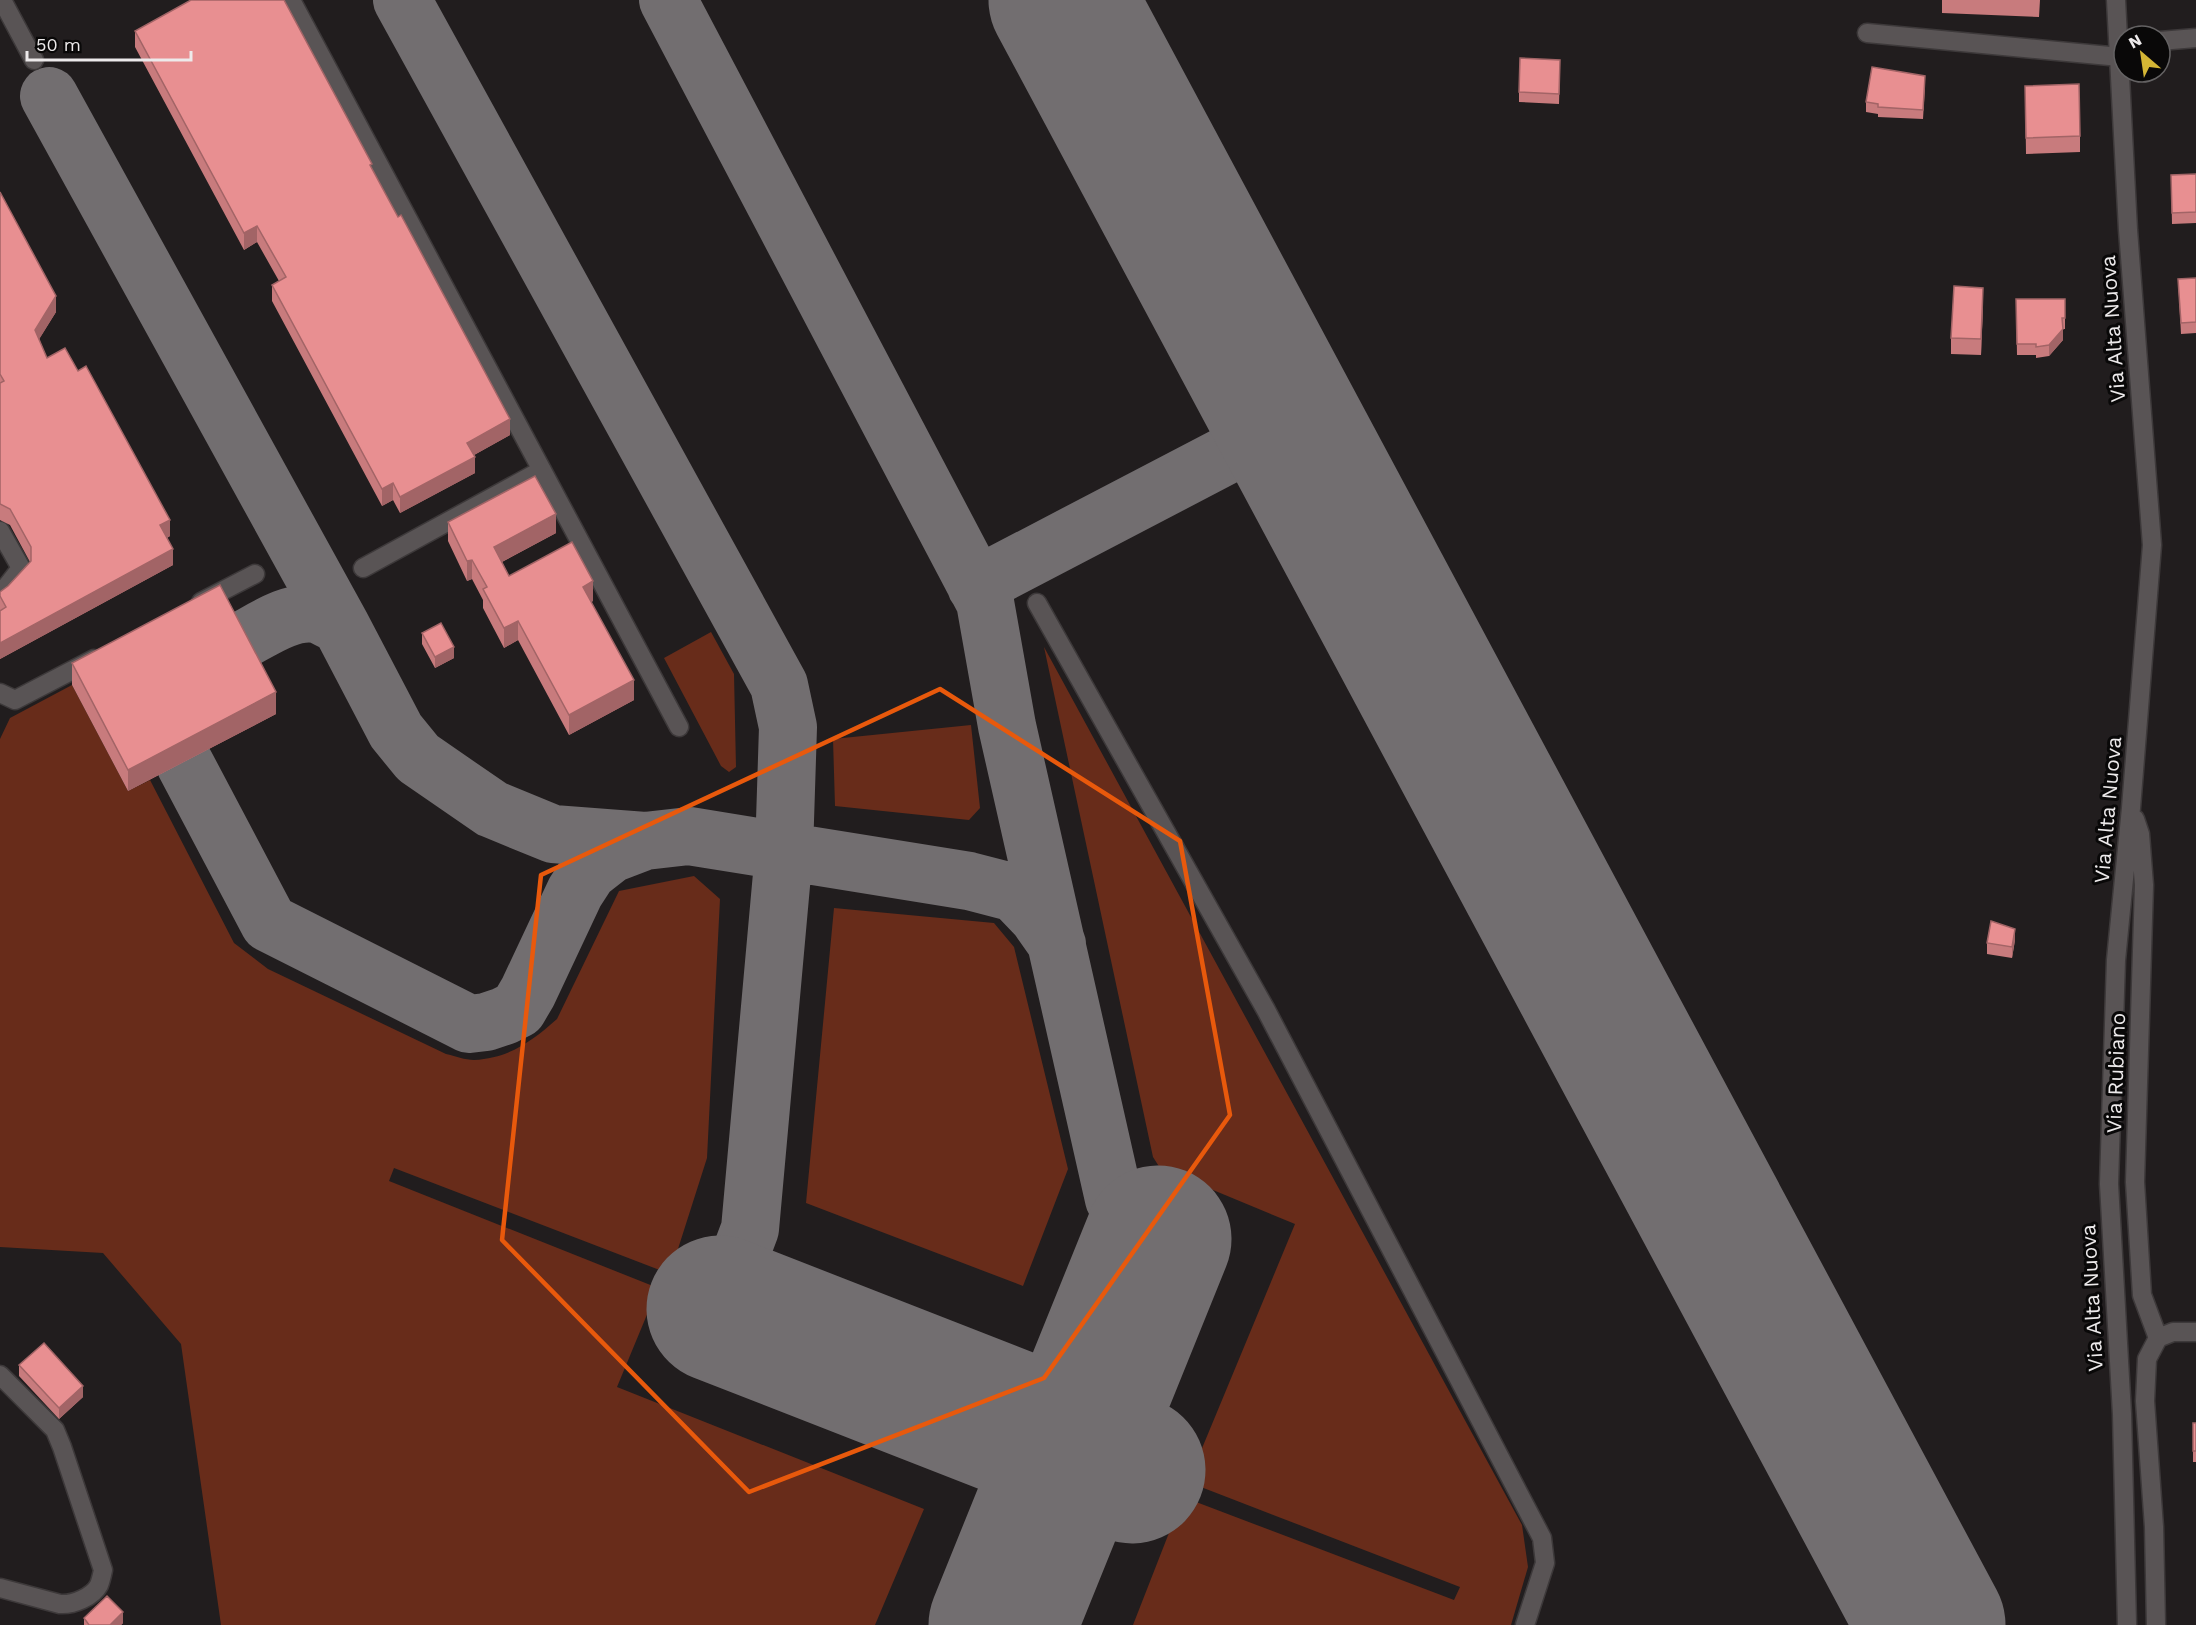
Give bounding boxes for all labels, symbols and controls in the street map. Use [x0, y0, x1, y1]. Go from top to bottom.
scale bar [27, 24, 190, 62]
north arrow [2112, 24, 2172, 84]
text: N [2125, 30, 2145, 53]
text: 50 m [36, 34, 81, 55]
street label: Via Alta Nuova [2095, 254, 2130, 403]
street label: Via Alta Nuova [2089, 735, 2126, 885]
street label: Via Rubiano [2101, 1012, 2130, 1134]
street label: Via Alta Nuova [2075, 1224, 2108, 1372]

